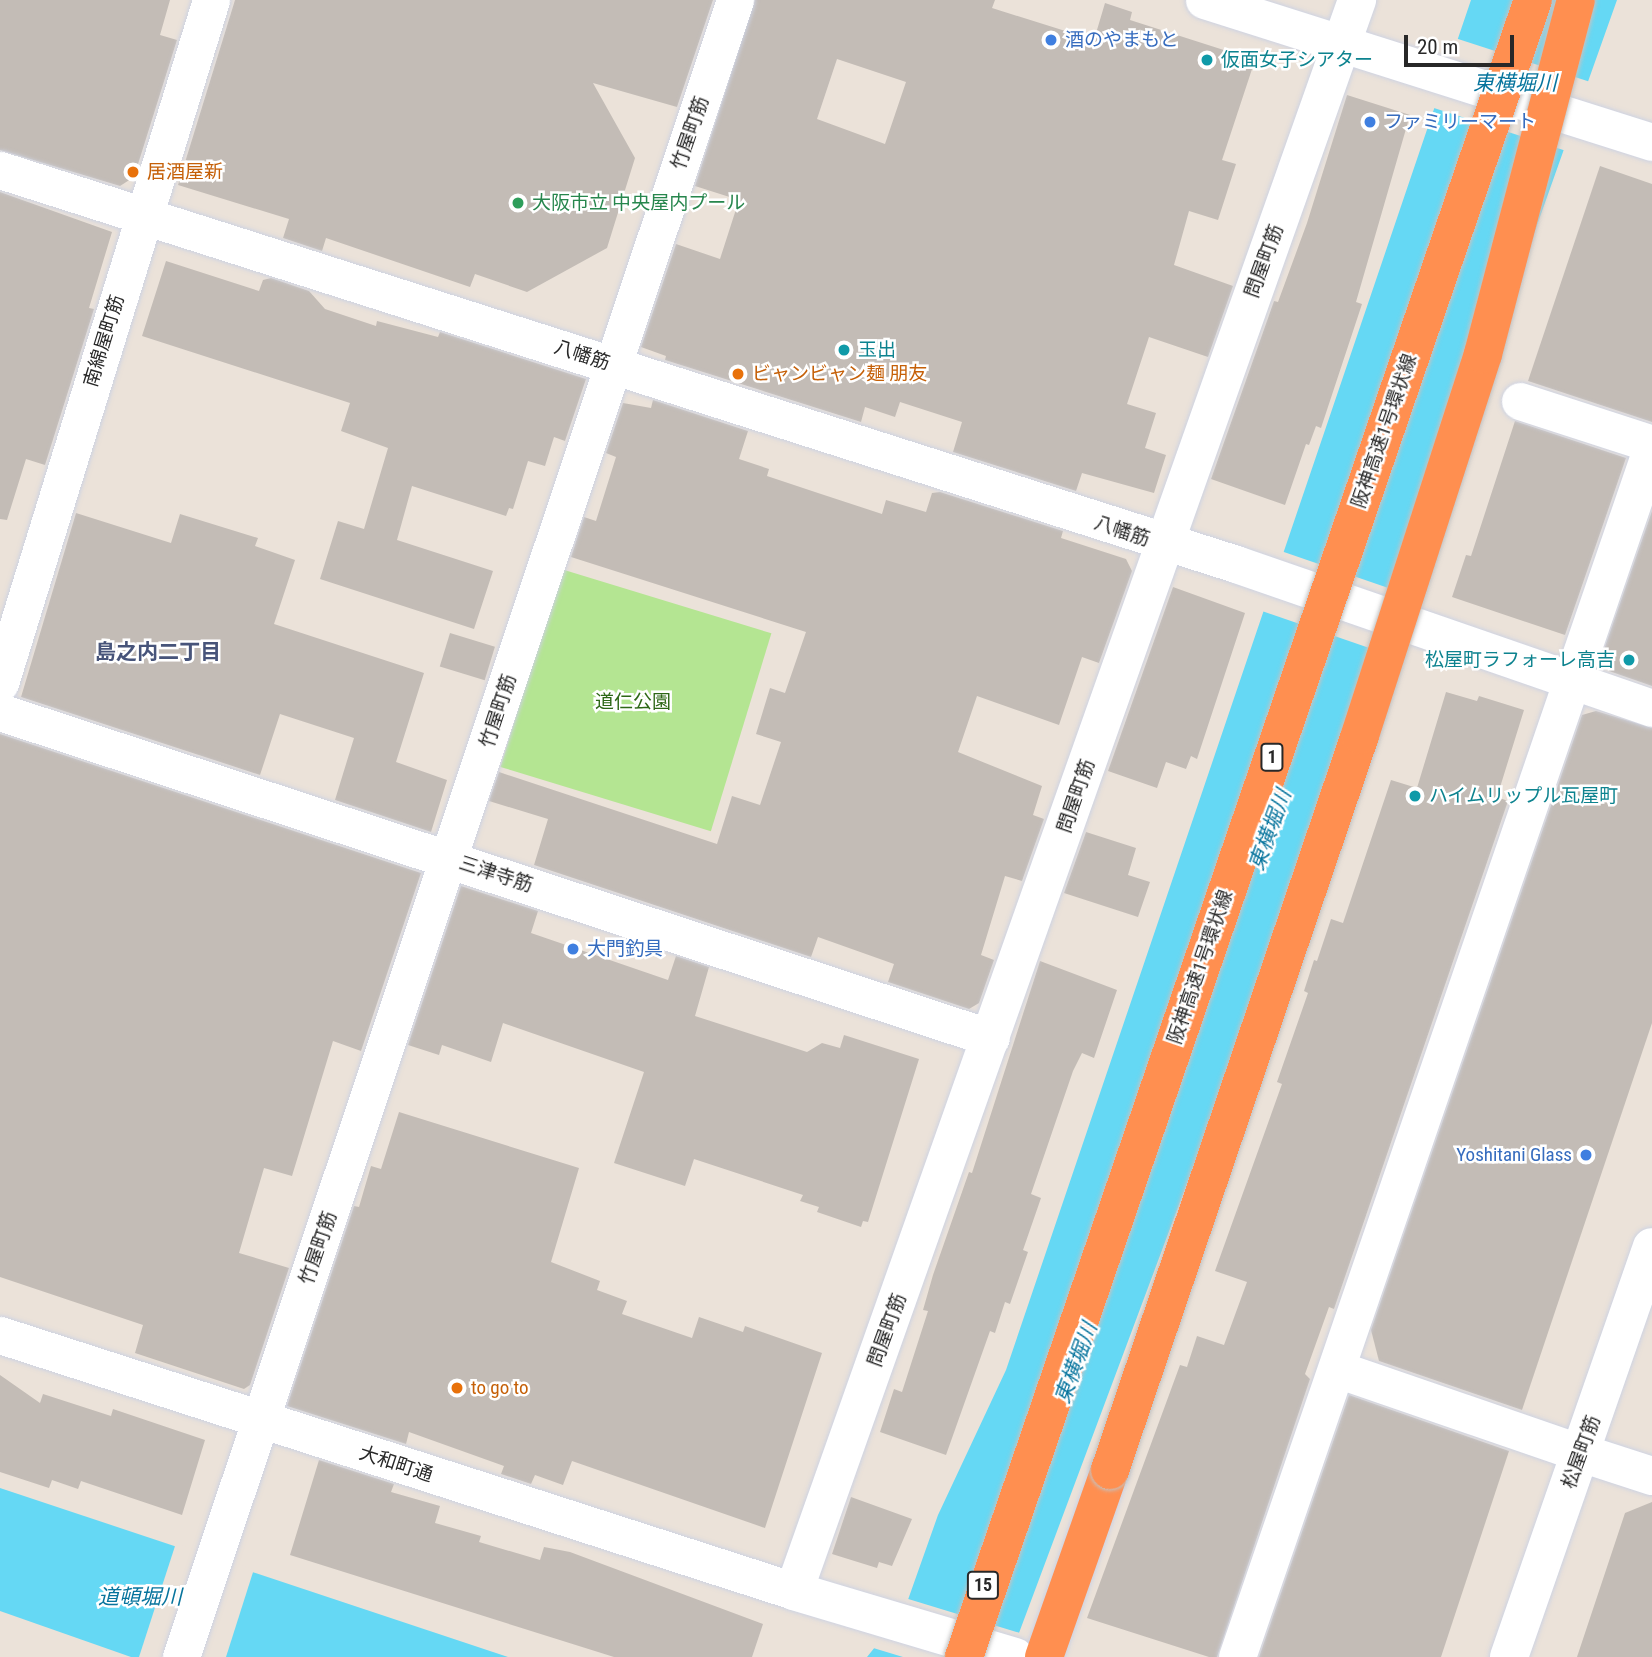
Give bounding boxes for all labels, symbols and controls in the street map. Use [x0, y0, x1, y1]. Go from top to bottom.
scale bar [1407, 21, 1517, 65]
place label: 酒のやまもと [1065, 29, 1179, 51]
marker: 酒のやまもと [1043, 32, 1059, 48]
text: 20 m [1417, 35, 1458, 59]
place label: 仮面女子シアター [1221, 49, 1373, 71]
marker: 仮面女子シアター [1199, 52, 1215, 68]
water label: 東横堀川 [1473, 70, 1557, 96]
street label: 竹屋町筋 [667, 93, 713, 173]
place label: ファミリーマート [1384, 111, 1536, 133]
marker: ファミリーマート [1362, 114, 1378, 130]
place label: 居酒屋新 [147, 161, 223, 183]
marker: 居酒屋新 [125, 164, 141, 180]
place label: 大阪市立 中央屋内プール [532, 192, 745, 214]
marker: 大阪市立 中央屋内プール [510, 195, 526, 211]
street label: 問屋町筋 [1240, 221, 1288, 301]
street label: 南綿屋町筋 [79, 292, 129, 390]
street label: 八幡筋 [551, 335, 613, 375]
place label: 玉出 [858, 339, 896, 361]
marker: 玉出 [836, 342, 852, 358]
street label: 阪神高速1号環状線 [1347, 351, 1421, 511]
place label: ビャンビャン麺 朋友 [752, 363, 927, 385]
marker: ビャンビャン麺 朋友 [730, 366, 746, 382]
street label: 八幡筋 [1091, 511, 1153, 551]
district label: 島之内二丁目 [95, 639, 221, 665]
place label: 松屋町ラフォーレ高吉 [1425, 649, 1615, 671]
marker: 松屋町ラフォーレ高吉 [1621, 652, 1637, 668]
street label: 竹屋町筋 [475, 671, 521, 751]
park label: 道仁公園 [595, 691, 671, 713]
road number: 1 [1260, 742, 1284, 772]
street label: 問屋町筋 [1053, 756, 1099, 836]
place label: ハイムリップル瓦屋町 [1429, 785, 1619, 807]
water label: 東横堀川 [1244, 786, 1296, 874]
marker: ハイムリップル瓦屋町 [1407, 788, 1423, 804]
street label: 三津寺筋 [456, 851, 536, 897]
street label: 阪神高速1号環状線 [1163, 887, 1237, 1047]
place label: 大門釣具 [587, 938, 663, 960]
marker: 大門釣具 [565, 941, 581, 957]
place label: Yoshitani Glass [1456, 1144, 1572, 1166]
marker: Yoshitani Glass [1578, 1147, 1594, 1163]
street label: 竹屋町筋 [295, 1208, 341, 1288]
street label: 問屋町筋 [863, 1290, 911, 1370]
water label: 東横堀川 [1050, 1319, 1102, 1407]
place label: to go to [471, 1377, 529, 1399]
marker: to go to [449, 1380, 465, 1396]
street label: 松屋町筋 [1557, 1412, 1605, 1492]
street label: 大和町通 [356, 1441, 436, 1487]
road number: 15 [965, 1570, 1000, 1600]
water label: 道頓堀川 [98, 1584, 182, 1610]

